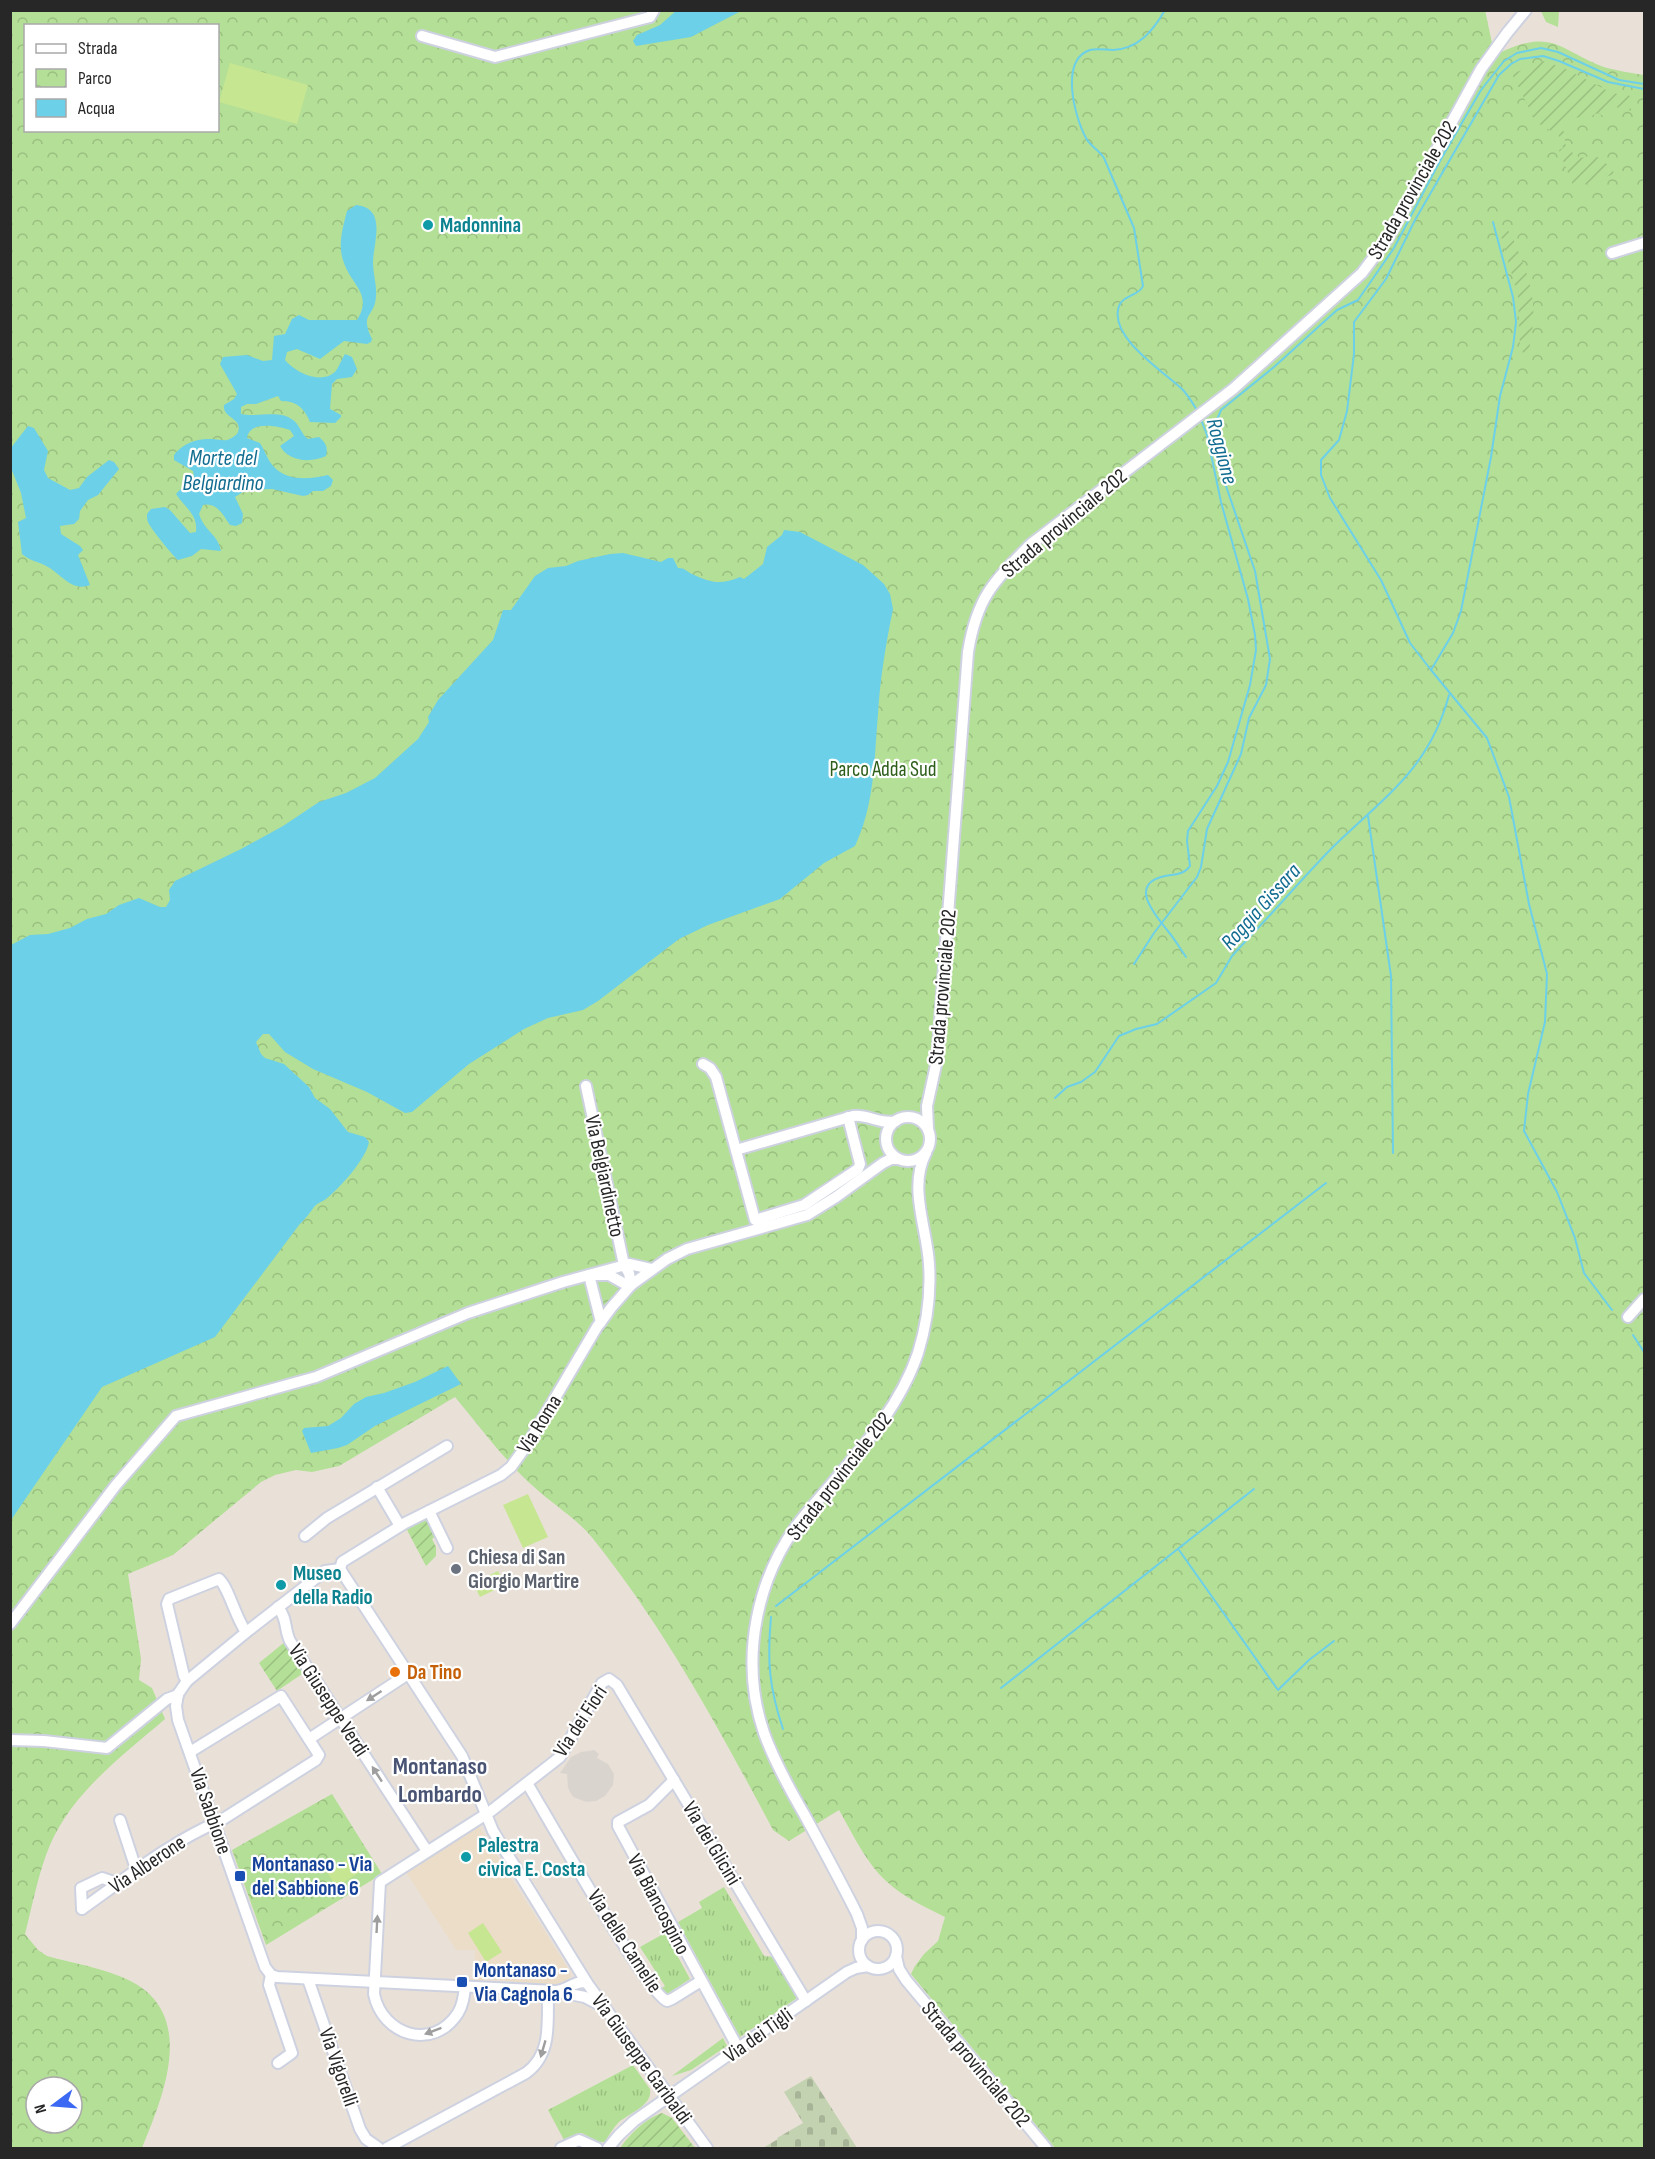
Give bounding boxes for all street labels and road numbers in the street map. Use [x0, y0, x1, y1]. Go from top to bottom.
street label: Strada provinciale 202 [1363, 116, 1462, 264]
street label: Strada provinciale 202 [997, 464, 1132, 583]
street label: Strada provinciale 202 [923, 908, 962, 1066]
street label: Via Belgiardinetto [579, 1113, 630, 1239]
street label: Via Roma [512, 1390, 567, 1458]
street label: Strada provinciale 202 [782, 1407, 897, 1545]
street label: Via Giuseppe Verdi [283, 1639, 374, 1761]
street label: Via dei Fiori [548, 1681, 613, 1762]
street label: Via Sabbione [184, 1765, 237, 1857]
street label: Via dei Glicini [677, 1797, 746, 1890]
street label: Via Alberone [104, 1830, 190, 1899]
street label: Via Biancospino [622, 1850, 695, 1959]
street label: Via delle Camelie [582, 1885, 667, 1998]
street label: Via Giuseppe Garibaldi [586, 1989, 697, 2129]
street label: Strada provinciale 202 [916, 1997, 1035, 2132]
street label: Via dei Tigli [719, 2003, 798, 2068]
street label: Via Vigorelli [313, 2025, 364, 2110]

